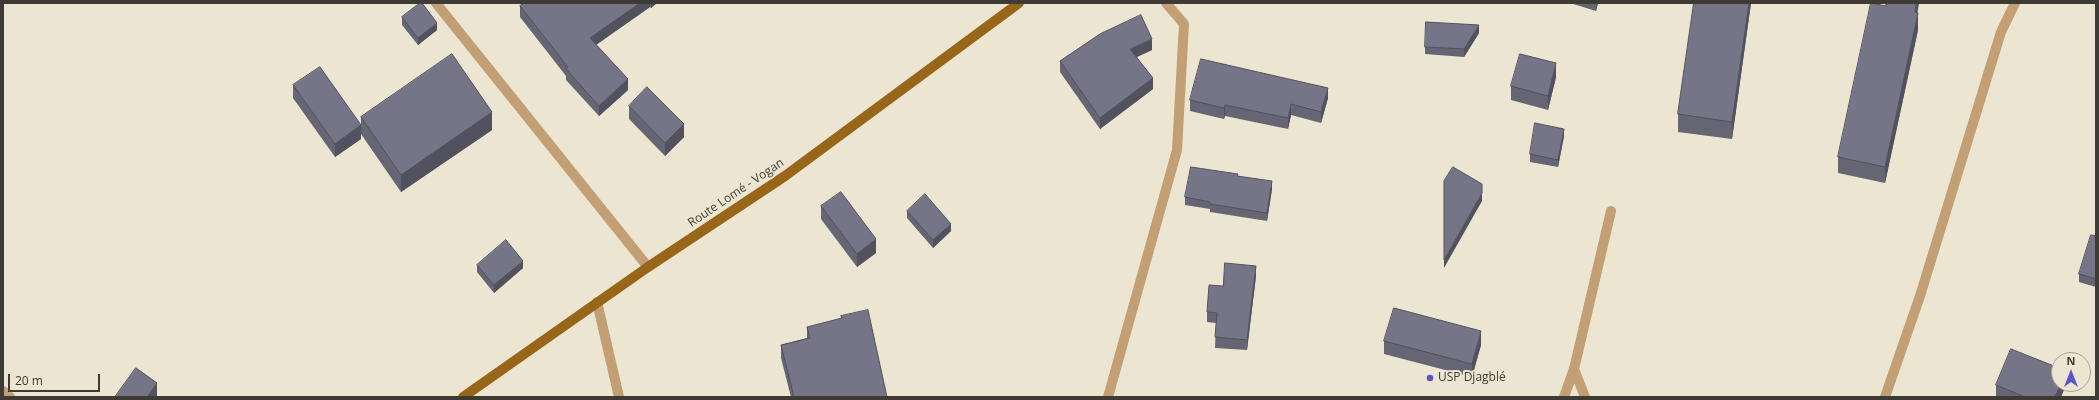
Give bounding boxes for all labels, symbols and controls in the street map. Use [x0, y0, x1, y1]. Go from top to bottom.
street label: Route Lomé - Vogan [685, 156, 787, 230]
north arrow [2051, 352, 2091, 392]
text: N [2067, 353, 2075, 368]
scale bar [10, 366, 102, 392]
place label: USP Djagblé [1438, 371, 1506, 385]
text: 20 m [15, 372, 43, 389]
marker: USP Djagblé [1425, 373, 1435, 383]

